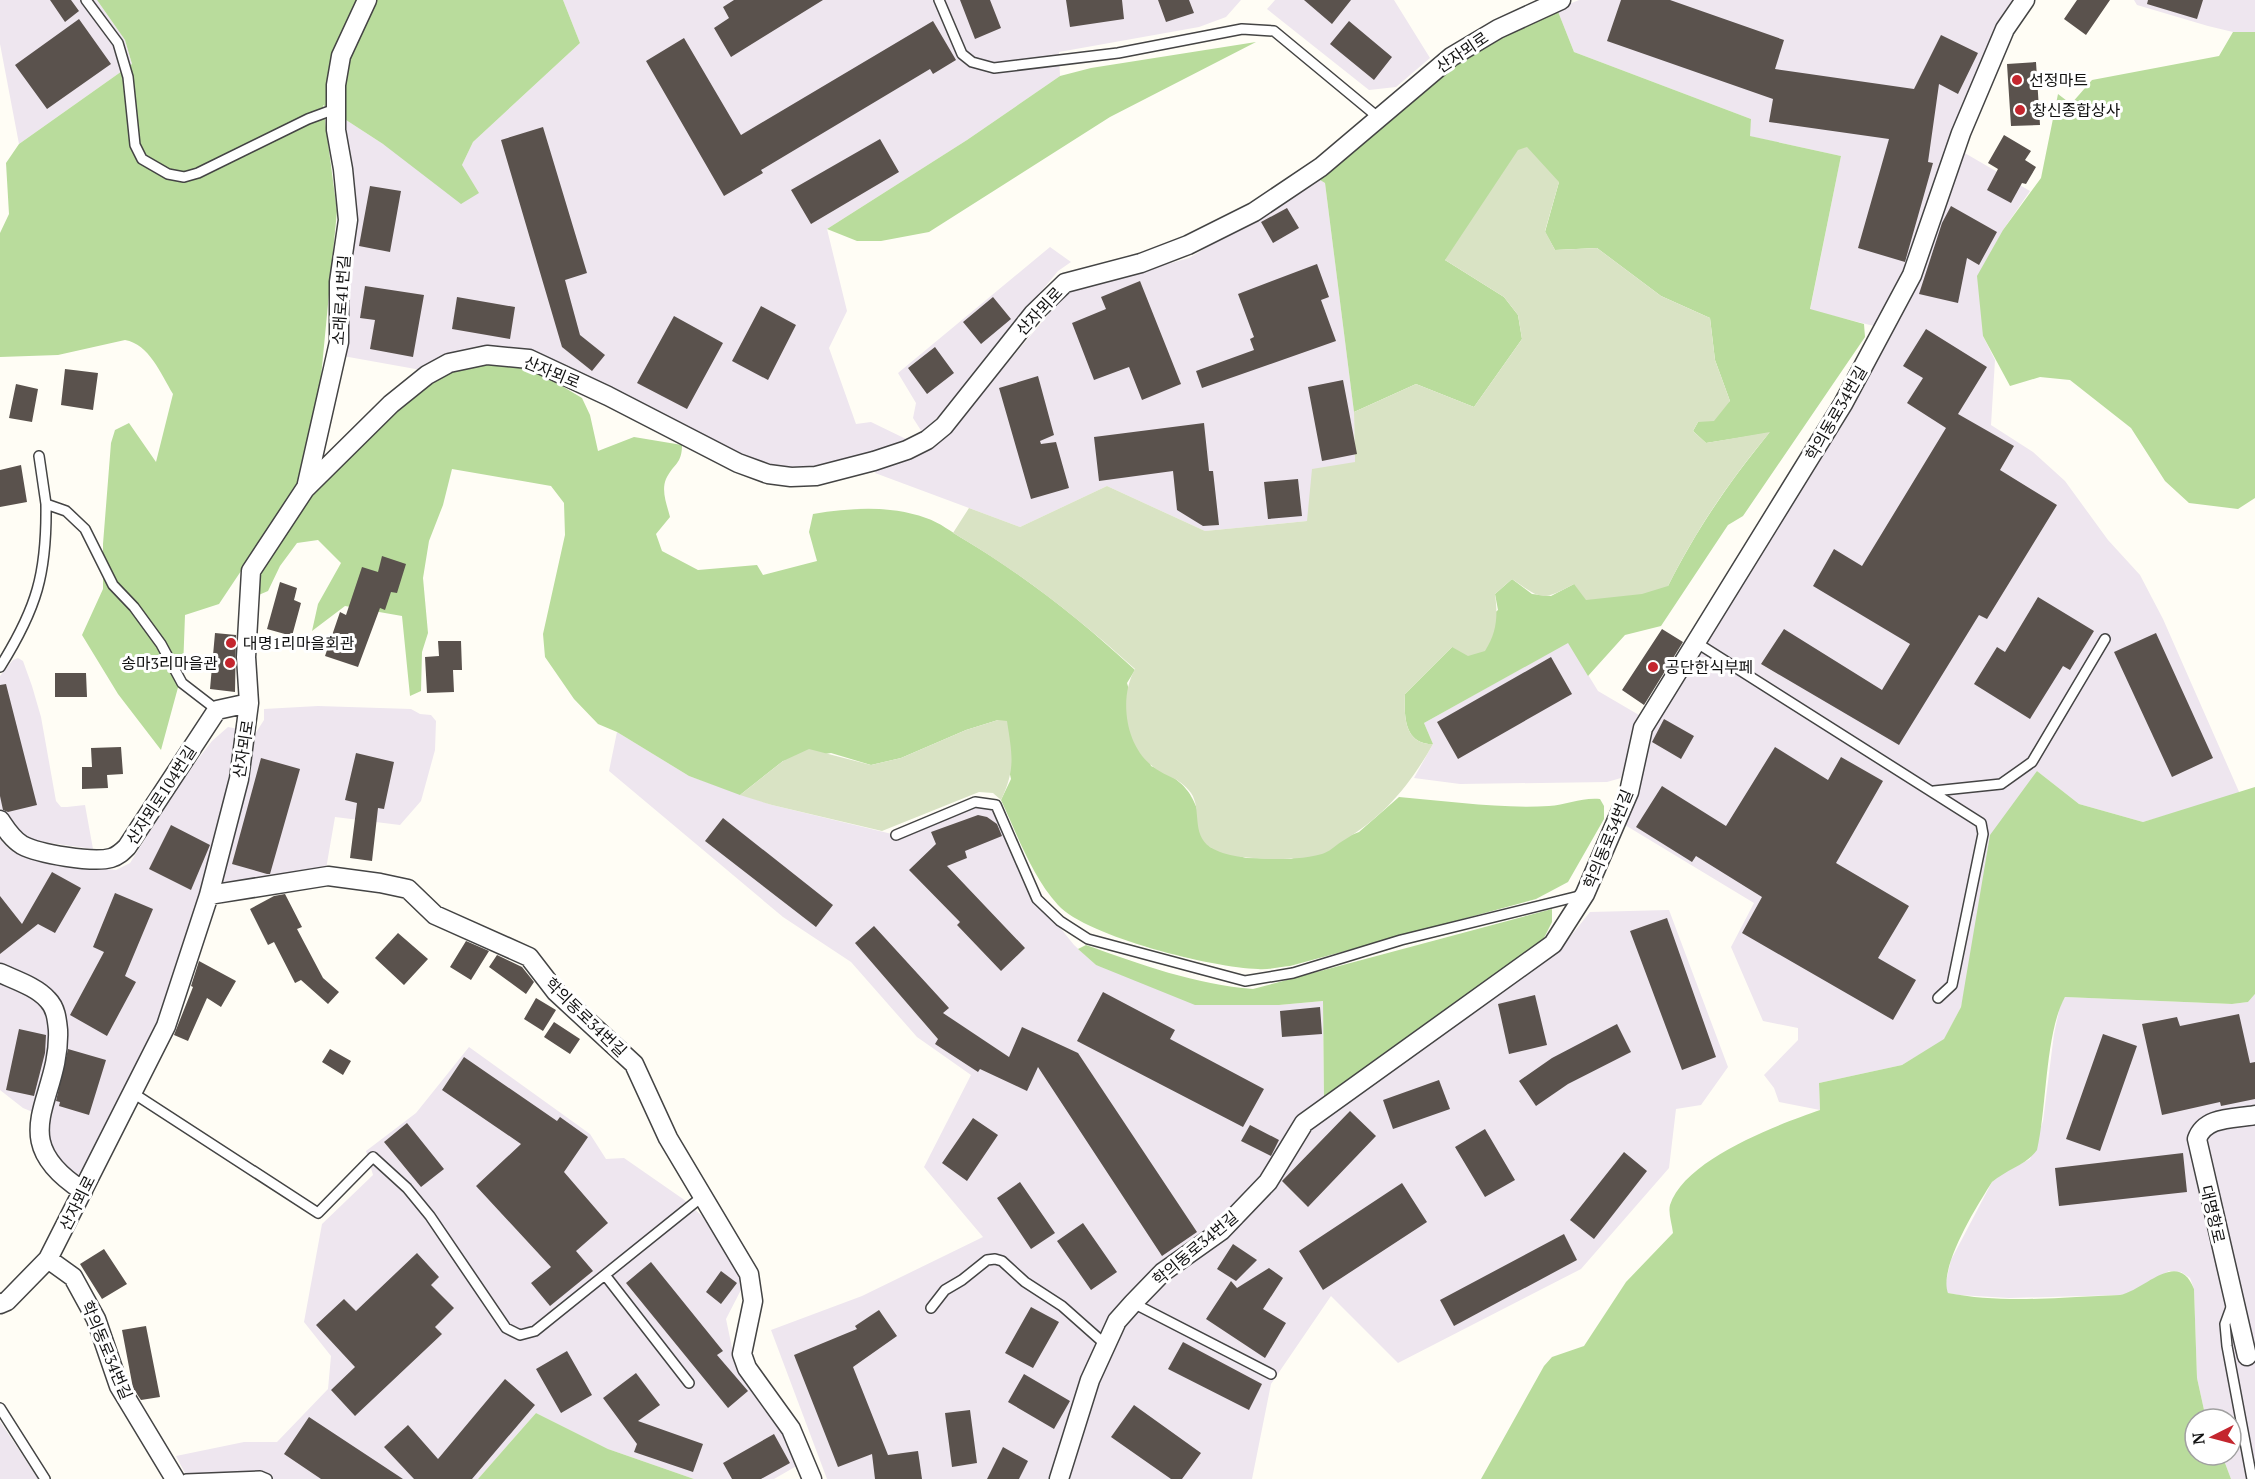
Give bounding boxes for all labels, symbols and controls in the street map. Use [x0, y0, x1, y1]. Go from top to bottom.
street label: 산자뫼로 [1431, 26, 1493, 78]
place label: 선정마트 [2029, 69, 2088, 91]
marker: 선정마트 [2010, 73, 2024, 87]
place label: 창신종합상사 [2032, 99, 2121, 121]
marker: 창신종합상사 [2013, 103, 2027, 117]
street label: 소래로41번길 [327, 254, 355, 346]
street label: 산자뫼로 [1011, 282, 1067, 340]
street label: 산자뫼로 [521, 351, 584, 393]
street label: 학의동로34번길 [1800, 362, 1872, 464]
place label: 대명1리마을회관 [243, 632, 355, 654]
marker: 대명1리마을회관 [224, 636, 238, 650]
place label: 송마3리마을관 [121, 652, 218, 674]
marker: 송마3리마을관 [223, 656, 237, 670]
place label: 공단한식부페 [1665, 656, 1753, 678]
marker: 공단한식부페 [1646, 660, 1660, 674]
street label: 산자뫼로 [228, 718, 259, 780]
street label: 산자뫼로104번길 [121, 741, 201, 849]
street label: 학의동로34번길 [1578, 786, 1638, 892]
street label: 학의동로34번길 [540, 972, 632, 1062]
street label: 산자뫼로 [54, 1172, 100, 1234]
street label: 대명항로 [2196, 1183, 2230, 1245]
street label: 학의동로34번길 [1148, 1206, 1242, 1290]
street label: 학의동로34번길 [76, 1297, 138, 1403]
north arrow [2183, 1407, 2243, 1467]
text: N [2187, 1431, 2210, 1446]

